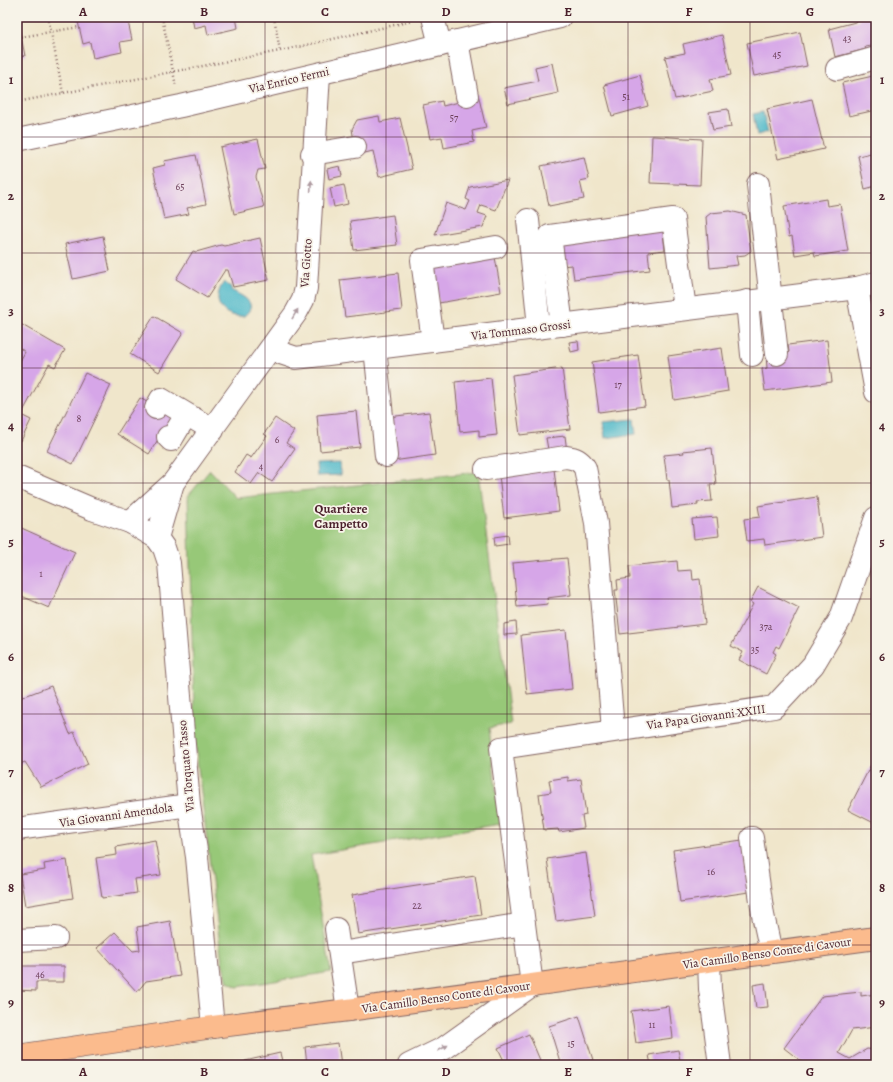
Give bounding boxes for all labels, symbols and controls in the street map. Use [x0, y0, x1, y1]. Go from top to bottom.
text: A [78, 3, 88, 20]
text: B [200, 3, 208, 20]
text: C [321, 3, 329, 20]
text: D [441, 3, 451, 20]
text: E [564, 3, 572, 20]
text: F [686, 3, 693, 20]
text: G [806, 3, 814, 20]
house number: 43 [843, 32, 851, 45]
house number: 45 [773, 48, 781, 61]
street label: Via Enrico Fermi [246, 63, 331, 97]
text: 1 [9, 71, 14, 88]
text: 1 [880, 71, 885, 88]
house number: 51 [622, 90, 630, 103]
house number: 57 [450, 111, 459, 124]
house number: 65 [176, 180, 184, 193]
one-way arrow [307, 180, 314, 192]
text: 2 [8, 187, 15, 204]
text: 2 [879, 187, 886, 204]
street label: Via Giotto [296, 238, 316, 289]
text: 3 [8, 302, 14, 319]
text: 3 [879, 302, 885, 319]
one-way arrow [292, 308, 299, 320]
street label: Via Tommaso Grossi [469, 316, 572, 344]
house number: 17 [614, 378, 623, 391]
house number: 8 [77, 412, 82, 425]
text: 4 [8, 417, 14, 434]
text: 4 [879, 417, 885, 434]
house number: 6 [275, 433, 280, 446]
house number: 4 [259, 460, 264, 473]
district label: Quartiere Campetto [314, 500, 368, 532]
text: 5 [8, 533, 14, 550]
text: 5 [879, 533, 885, 550]
house number: 1 [39, 567, 43, 580]
house number: 37a [759, 620, 773, 633]
house number: 35 [751, 643, 759, 656]
text: 6 [8, 648, 14, 665]
text: 6 [879, 648, 885, 665]
street label: Via Papa Giovanni XXIII [645, 701, 766, 733]
street label: Via Torquato Tasso [174, 719, 198, 814]
text: 7 [8, 763, 14, 780]
text: 7 [879, 763, 885, 780]
street label: Via Giovanni Amendola [57, 799, 174, 831]
house number: 16 [707, 865, 715, 878]
text: 8 [8, 879, 14, 896]
text: 8 [879, 879, 885, 896]
house number: 22 [412, 899, 422, 912]
street label: Via Camillo Benso Conte di Cavour [681, 933, 853, 973]
house number: 46 [35, 968, 45, 981]
street label: Via Camillo Benso Conte di Cavour [360, 977, 532, 1017]
text: 9 [8, 994, 14, 1011]
text: 9 [879, 994, 885, 1011]
house number: 11 [649, 1018, 656, 1031]
house number: 15 [567, 1037, 575, 1050]
one-way arrow [438, 1044, 449, 1051]
text: A [78, 1063, 88, 1080]
text: B [200, 1063, 208, 1080]
text: C [321, 1063, 329, 1080]
text: D [441, 1063, 451, 1080]
text: E [564, 1063, 572, 1080]
text: F [686, 1063, 693, 1080]
text: G [806, 1063, 814, 1080]

